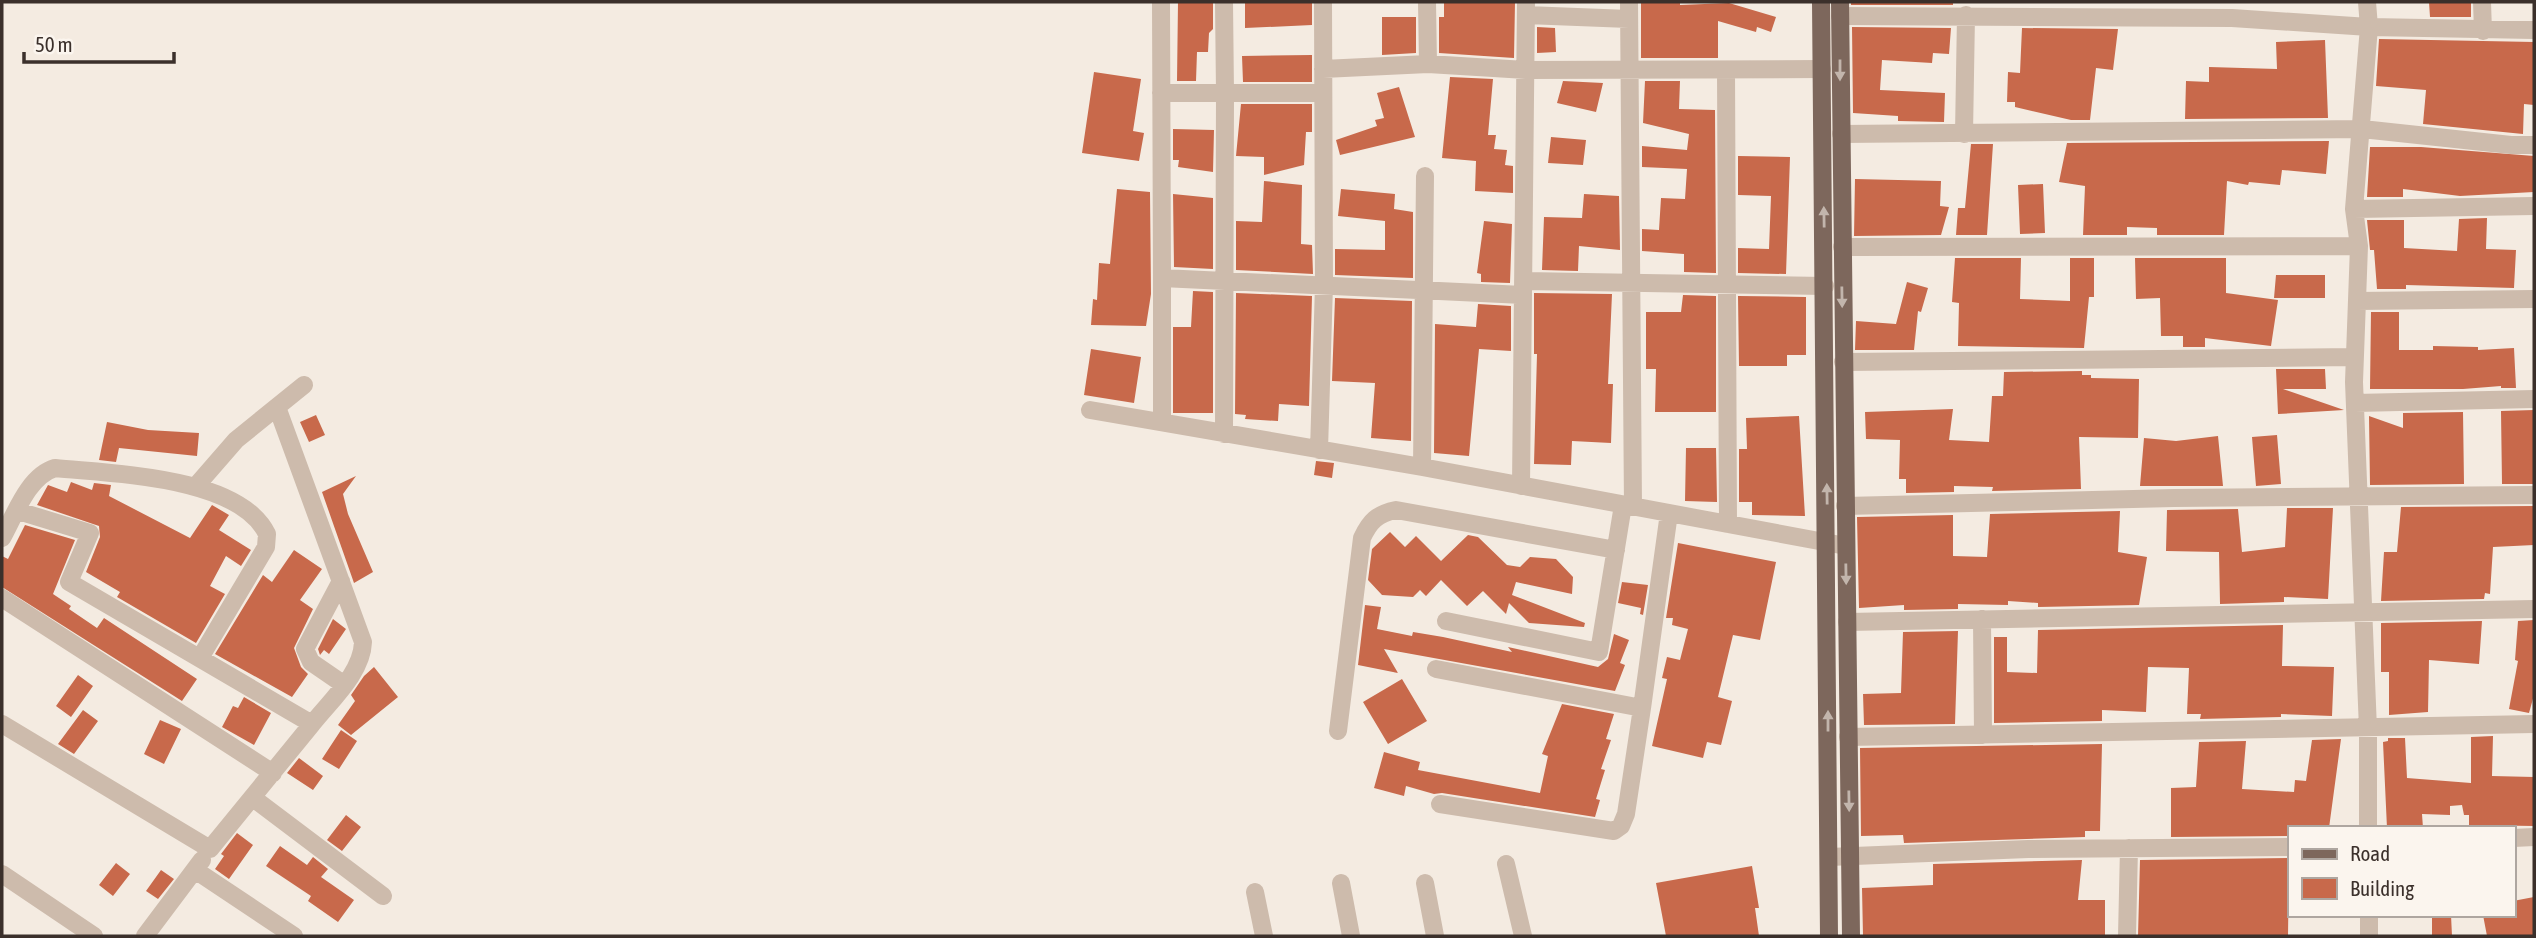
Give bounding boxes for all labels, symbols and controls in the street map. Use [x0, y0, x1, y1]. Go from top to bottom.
scale bar [24, 21, 175, 65]
text: 50 m [35, 32, 73, 56]
one-way arrow [1835, 59, 1846, 81]
one-way arrow [1818, 206, 1830, 228]
one-way arrow [1836, 287, 1848, 309]
one-way arrow [1821, 482, 1833, 504]
one-way arrow [1840, 563, 1852, 585]
one-way arrow [1822, 710, 1834, 732]
one-way arrow [1844, 791, 1855, 813]
legend [2288, 826, 2515, 917]
text: Road [2350, 841, 2390, 865]
text: Building [2350, 876, 2414, 900]

